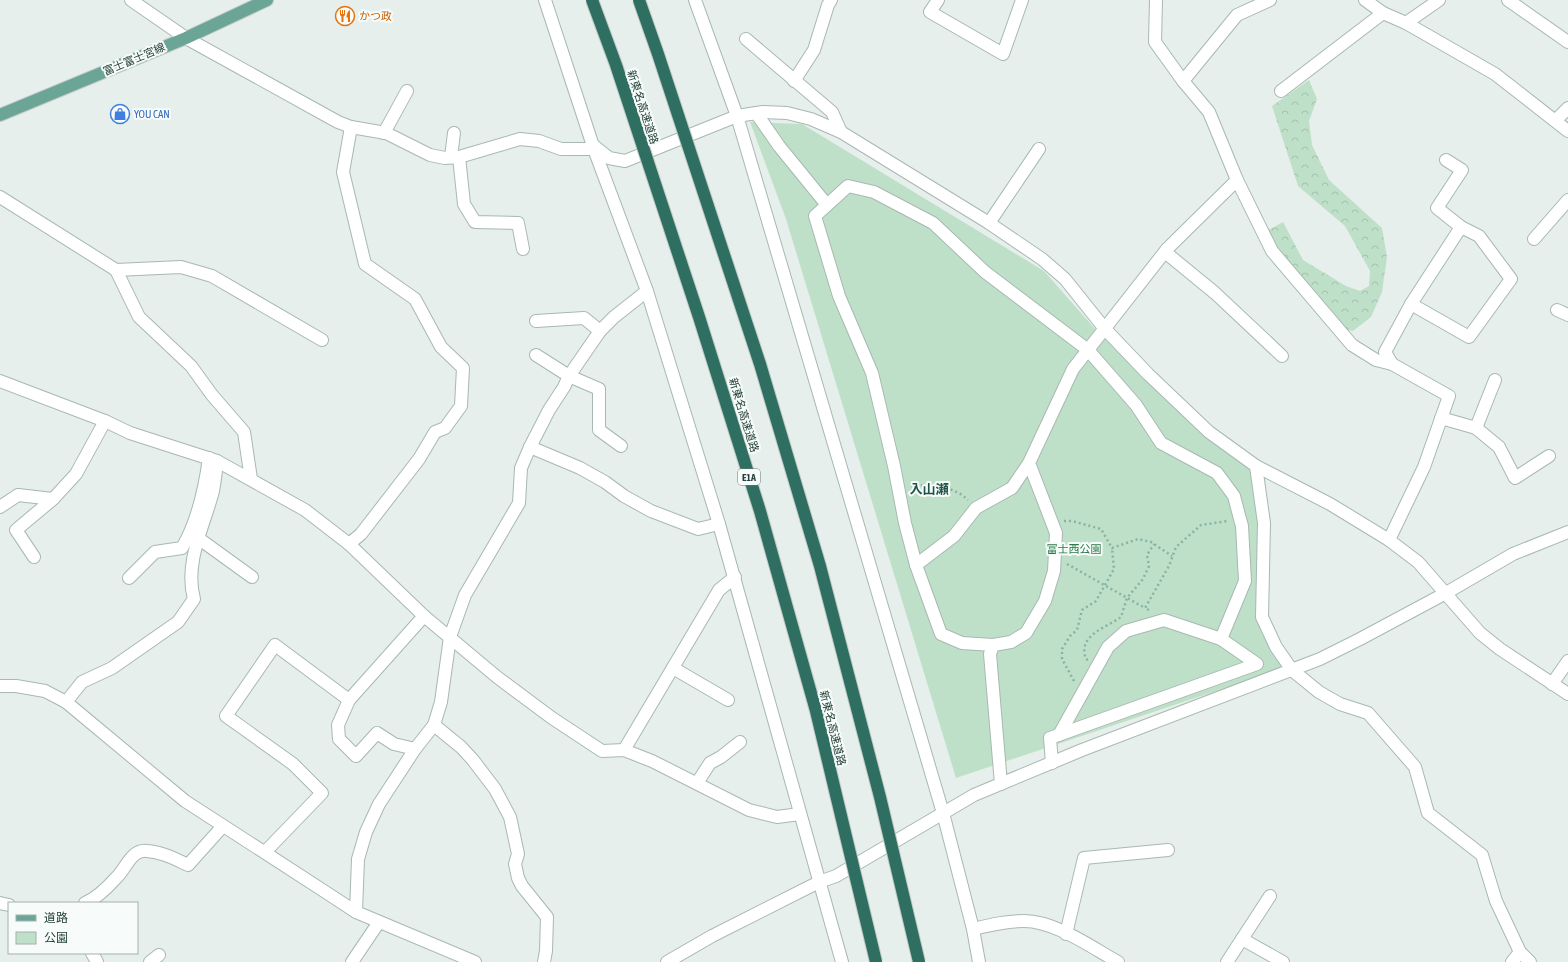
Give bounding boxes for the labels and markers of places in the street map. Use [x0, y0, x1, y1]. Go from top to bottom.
restaurant icon: かつ政 [334, 5, 356, 27]
place label: かつ政 [359, 10, 392, 22]
shop icon: YOU CAN [109, 103, 131, 125]
place label: YOU CAN [134, 108, 170, 120]

